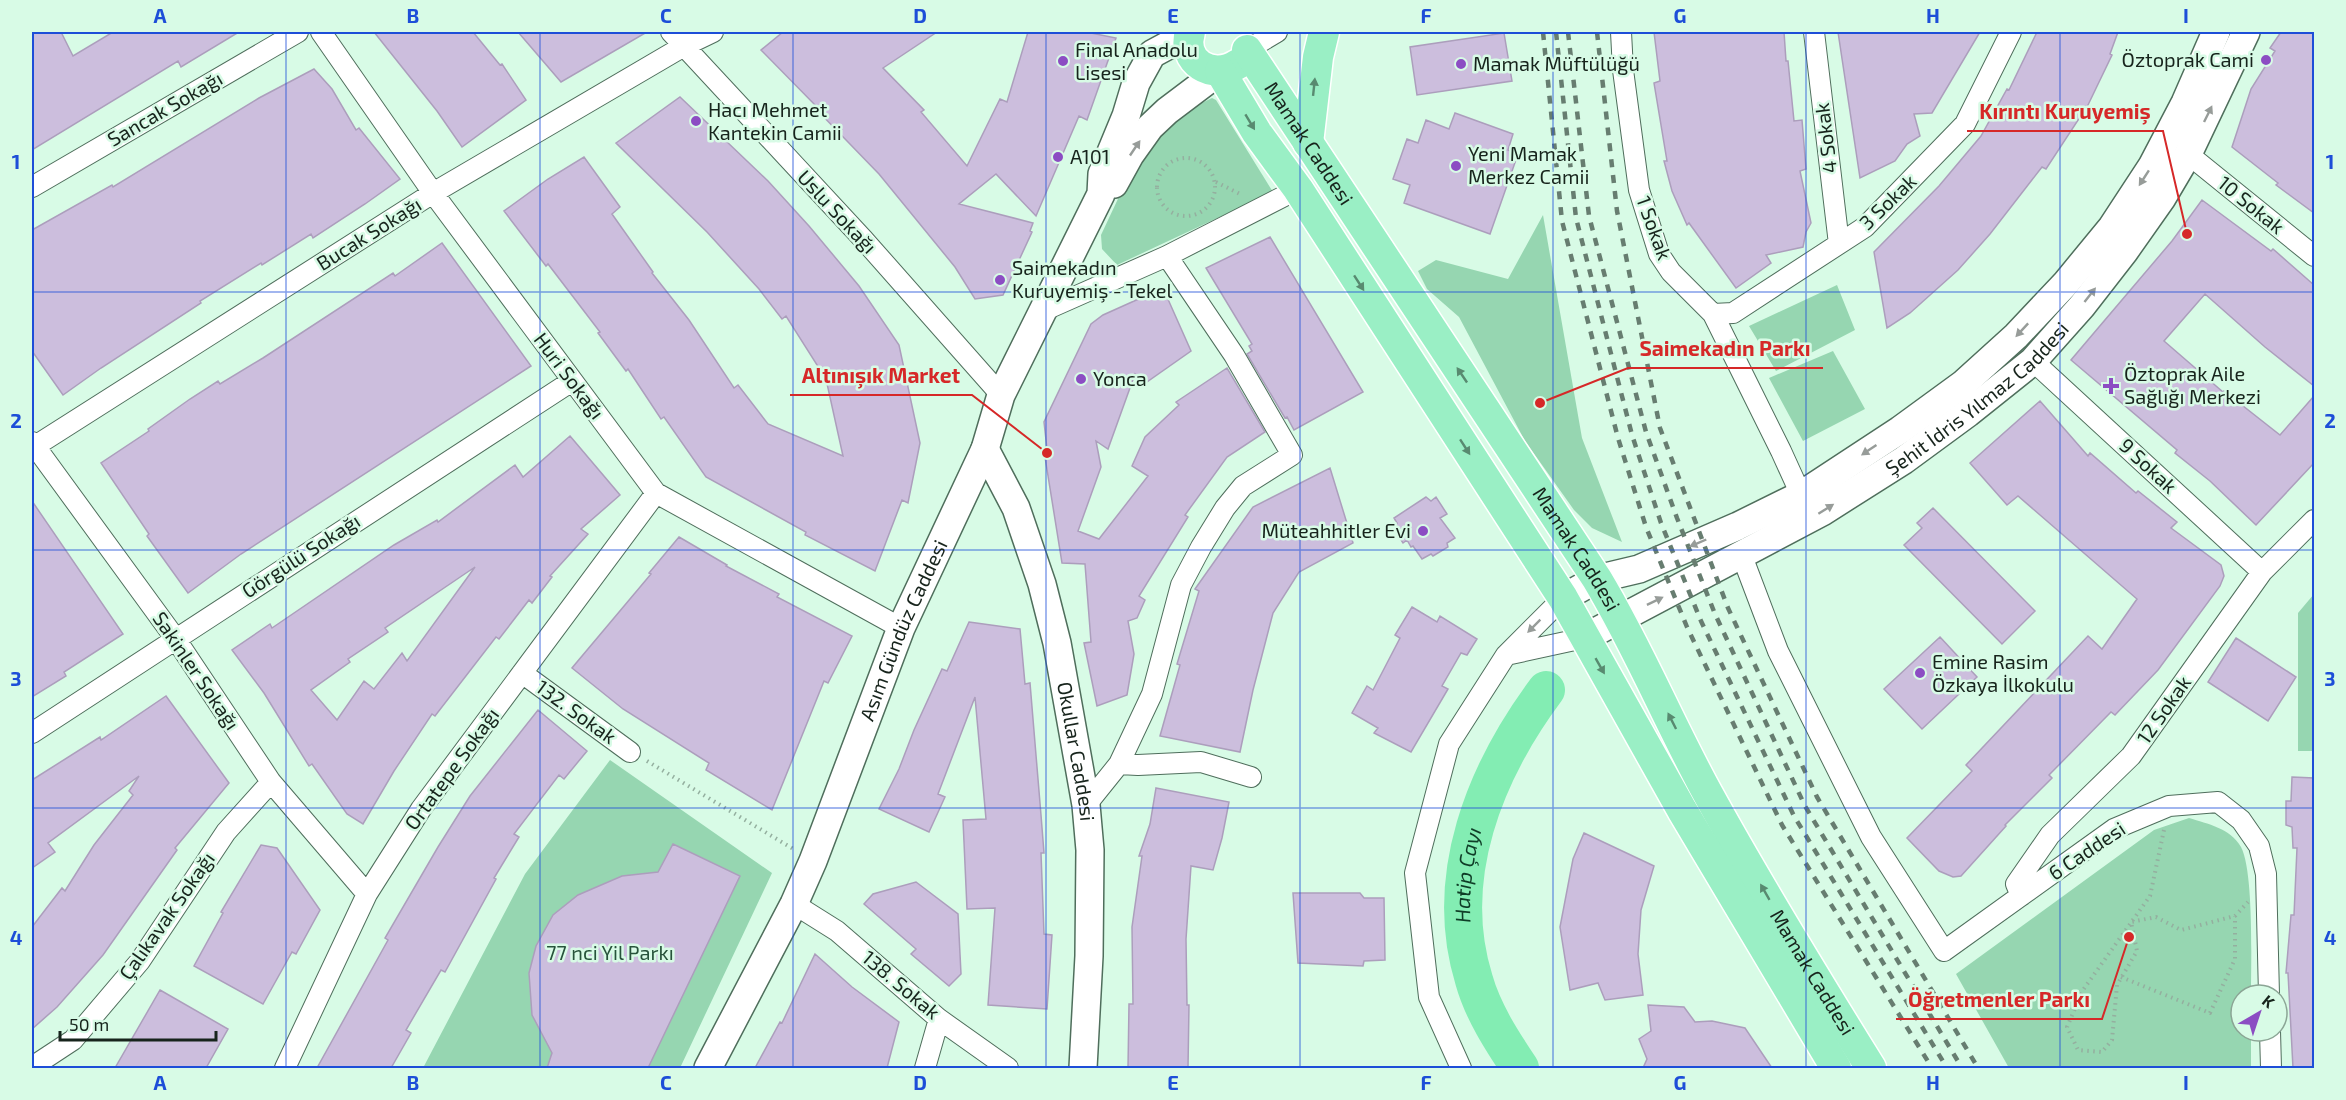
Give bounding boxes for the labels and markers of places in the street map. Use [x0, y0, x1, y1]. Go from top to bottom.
place label: Final Anadolu Lisesi [1075, 37, 1198, 84]
place label: Öztoprak Cami [2122, 47, 2254, 71]
place label: Mamak Müftülüğü [1473, 51, 1640, 75]
marker: Öztoprak Cami [2259, 53, 2273, 67]
marker: Final Anadolu Lisesi [1056, 54, 1070, 68]
marker: Mamak Müftülüğü [1454, 57, 1468, 71]
callout: Kırıntı Kuruyemiş [1967, 92, 2163, 131]
place label: Hacı Mehmet Kantekin Camii [708, 97, 842, 144]
marker: Hacı Mehmet Kantekin Camii [689, 114, 703, 128]
place label: Yeni Mamak Merkez Camii [1468, 141, 1589, 188]
place label: A101 [1070, 144, 1110, 168]
marker: A101 [1051, 150, 1065, 164]
marker: Yeni Mamak Merkez Camii [1449, 159, 1463, 173]
place label: Saimekadın Kuruyemiş - Tekel [1012, 255, 1173, 303]
marker: Saimekadın Kuruyemiş - Tekel [993, 273, 1007, 287]
callout: Saimekadın Parkı [1628, 329, 1823, 368]
callout: Altınışık Market [790, 356, 972, 395]
place label: Öztoprak Aile Sağlığı Merkezi [2124, 361, 2261, 408]
place label: Yonca [1093, 366, 1147, 390]
marker: Yonca [1074, 372, 1088, 386]
marker: Öztoprak Aile Sağlığı Merkezi [2102, 377, 2120, 395]
place label: Müteahhitler Evi [1261, 518, 1411, 542]
marker: Müteahhitler Evi [1416, 524, 1430, 538]
place label: Emine Rasim Özkaya İlkokulu [1932, 649, 2074, 696]
marker: Emine Rasim Özkaya İlkokulu [1913, 666, 1927, 680]
callout: Öğretmenler Parkı [1896, 980, 2102, 1019]

